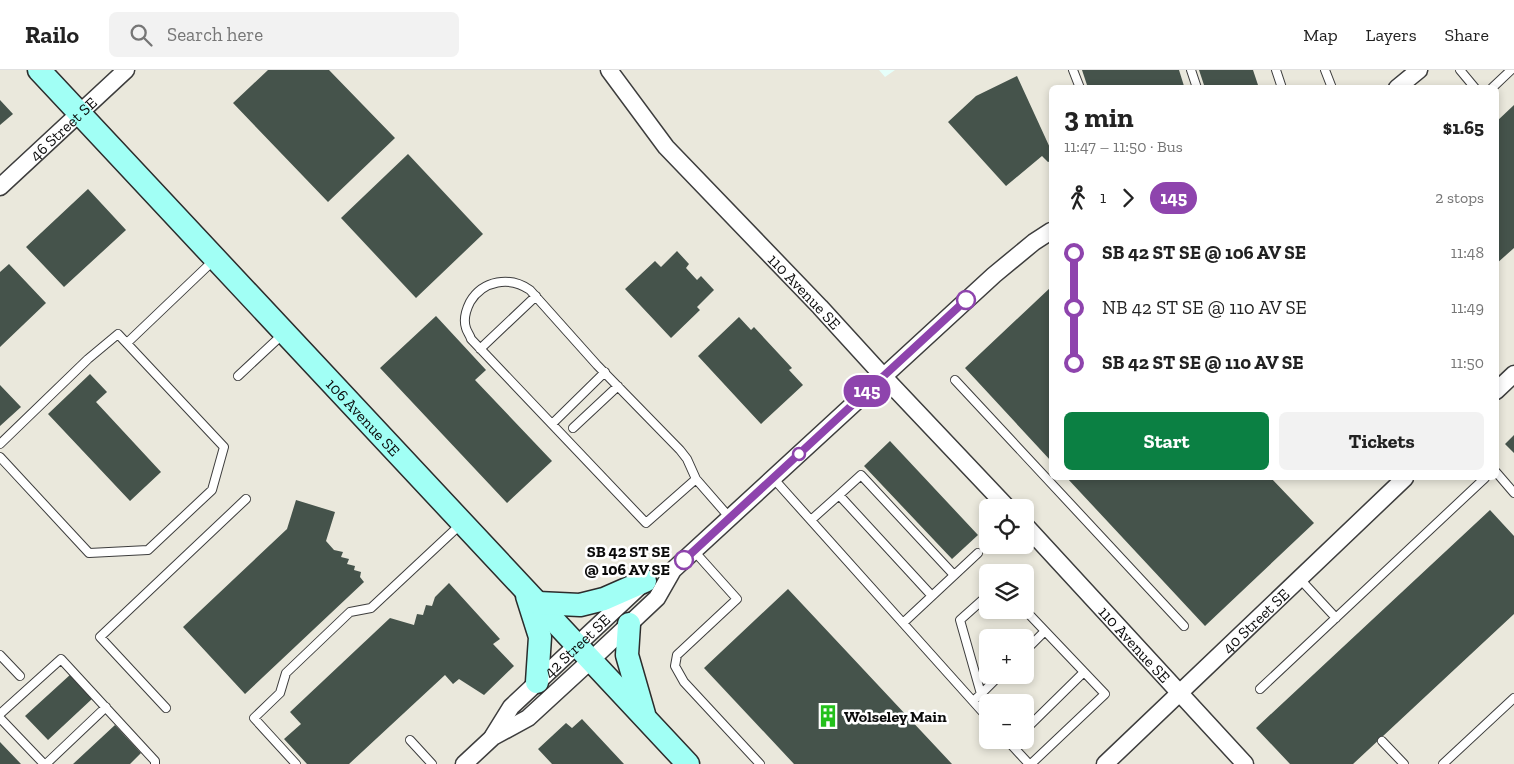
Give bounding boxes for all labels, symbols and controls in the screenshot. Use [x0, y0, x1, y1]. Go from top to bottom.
search box [109, 12, 459, 57]
text: Railo [25, 20, 79, 49]
icon: search [127, 21, 155, 49]
text: Search here [167, 23, 263, 46]
text: Map [1303, 24, 1338, 46]
text: Layers [1366, 24, 1417, 46]
text: Share [1445, 24, 1489, 46]
street label: 46 Street SE [26, 93, 100, 164]
text: 3 min [1064, 101, 1134, 134]
text: $1.65 [1443, 116, 1484, 139]
text: 11:47 – 11:50 · Bus [1064, 137, 1183, 156]
icon: walk [1064, 184, 1092, 212]
icon: forward [1114, 184, 1142, 212]
text: 145 [1160, 187, 1187, 209]
text: 1 [1100, 188, 1106, 207]
text: 2 stops [1435, 188, 1484, 207]
text: SB 42 ST SE @ 106 AV SE [1102, 241, 1306, 264]
text: 11:48 [1451, 243, 1484, 262]
street label: 110 Avenue SE [764, 250, 845, 333]
unlabelled marker [956, 290, 976, 310]
text: NB 42 ST SE @ 110 AV SE [1102, 296, 1307, 319]
text: 11:49 [1451, 298, 1484, 317]
text: SB 42 ST SE @ 110 AV SE [1102, 351, 1304, 374]
text: 11:50 [1451, 353, 1484, 372]
street label: 106 Avenue SE [323, 374, 404, 460]
line badge: 145 [838, 375, 896, 407]
text: 145 [854, 380, 880, 402]
button: Start [1064, 412, 1269, 470]
button: Tickets [1279, 412, 1484, 470]
unlabelled marker [792, 447, 806, 461]
map controls [979, 499, 1034, 749]
button: locate [979, 499, 1034, 554]
place label: SB 42 ST SE @ 106 AV SE [584, 542, 670, 579]
marker: SB 42 ST SE @ 106 AV SE [674, 550, 694, 570]
button: layers [979, 564, 1034, 619]
street label: 40 Street SE [1218, 584, 1293, 657]
street label: 110 Avenue SE [1095, 602, 1175, 686]
street label: 42 Street SE [539, 610, 614, 681]
button: + [979, 629, 1034, 684]
button: − [979, 694, 1034, 749]
building icon: Wolseley Main [815, 703, 841, 729]
place label: Wolseley Main [844, 707, 947, 726]

